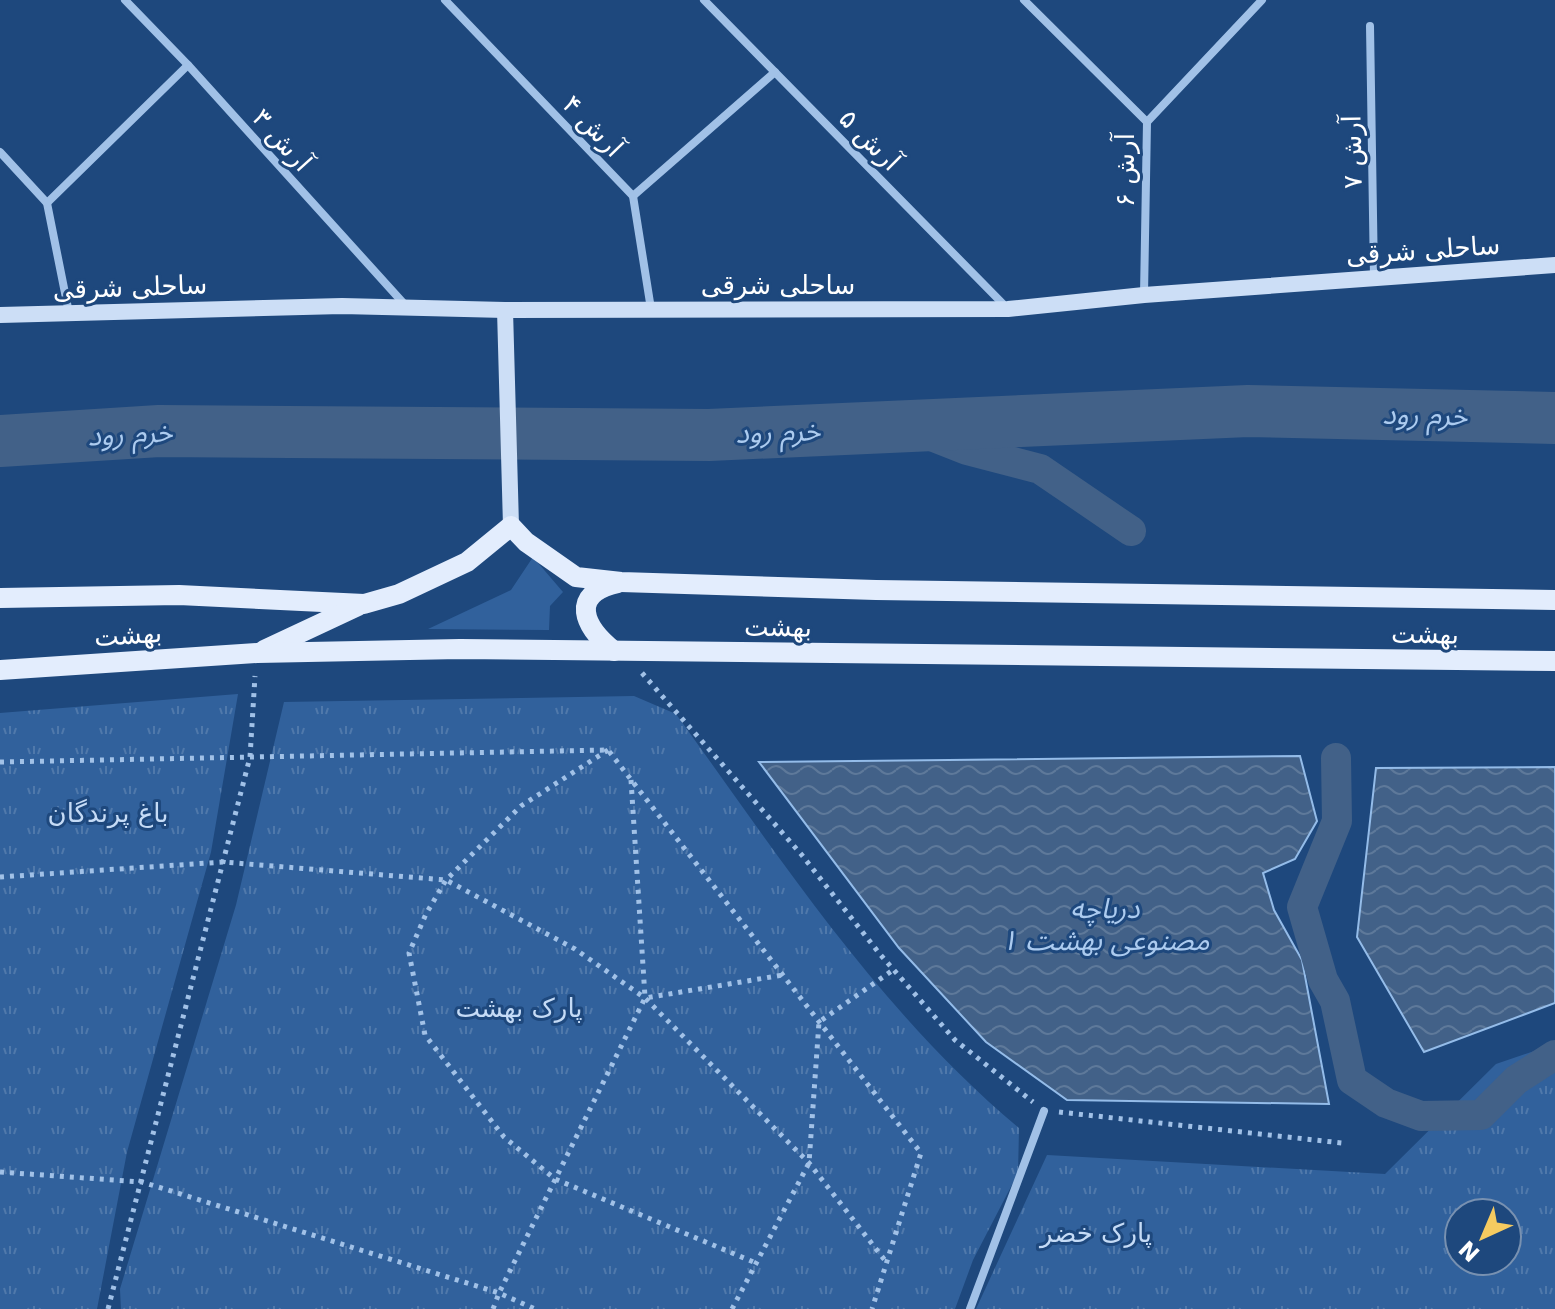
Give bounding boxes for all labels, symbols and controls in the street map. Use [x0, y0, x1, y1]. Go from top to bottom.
street label: آرش ۴ [557, 88, 631, 164]
street label: آرش ۳ [246, 102, 320, 179]
street label: آرش ۵ [833, 103, 909, 178]
street label: آرش ۷ [1335, 113, 1368, 189]
street label: آرش ۶ [1109, 131, 1140, 207]
street label: ساحلی شرقی [1345, 230, 1501, 271]
street label: ساحلی شرقی [52, 269, 208, 306]
street label: ساحلی شرقی [701, 270, 855, 301]
water label: خرم رود [1382, 398, 1468, 436]
water label: خرم رود [735, 414, 822, 454]
water label: خرم رود [87, 415, 174, 457]
street label: بهشت [744, 611, 812, 644]
street label: بهشت [93, 618, 163, 653]
street label: بهشت [1391, 618, 1459, 651]
park label: باغ پرندگان [48, 798, 168, 829]
water label: دریاچه مصنوعی بهشت ۱ [1001, 892, 1210, 957]
park label: پارک بهشت [455, 993, 583, 1024]
north arrow [1443, 1197, 1523, 1277]
park label: پارک خضر [1038, 1218, 1152, 1249]
text: N [1454, 1236, 1485, 1266]

